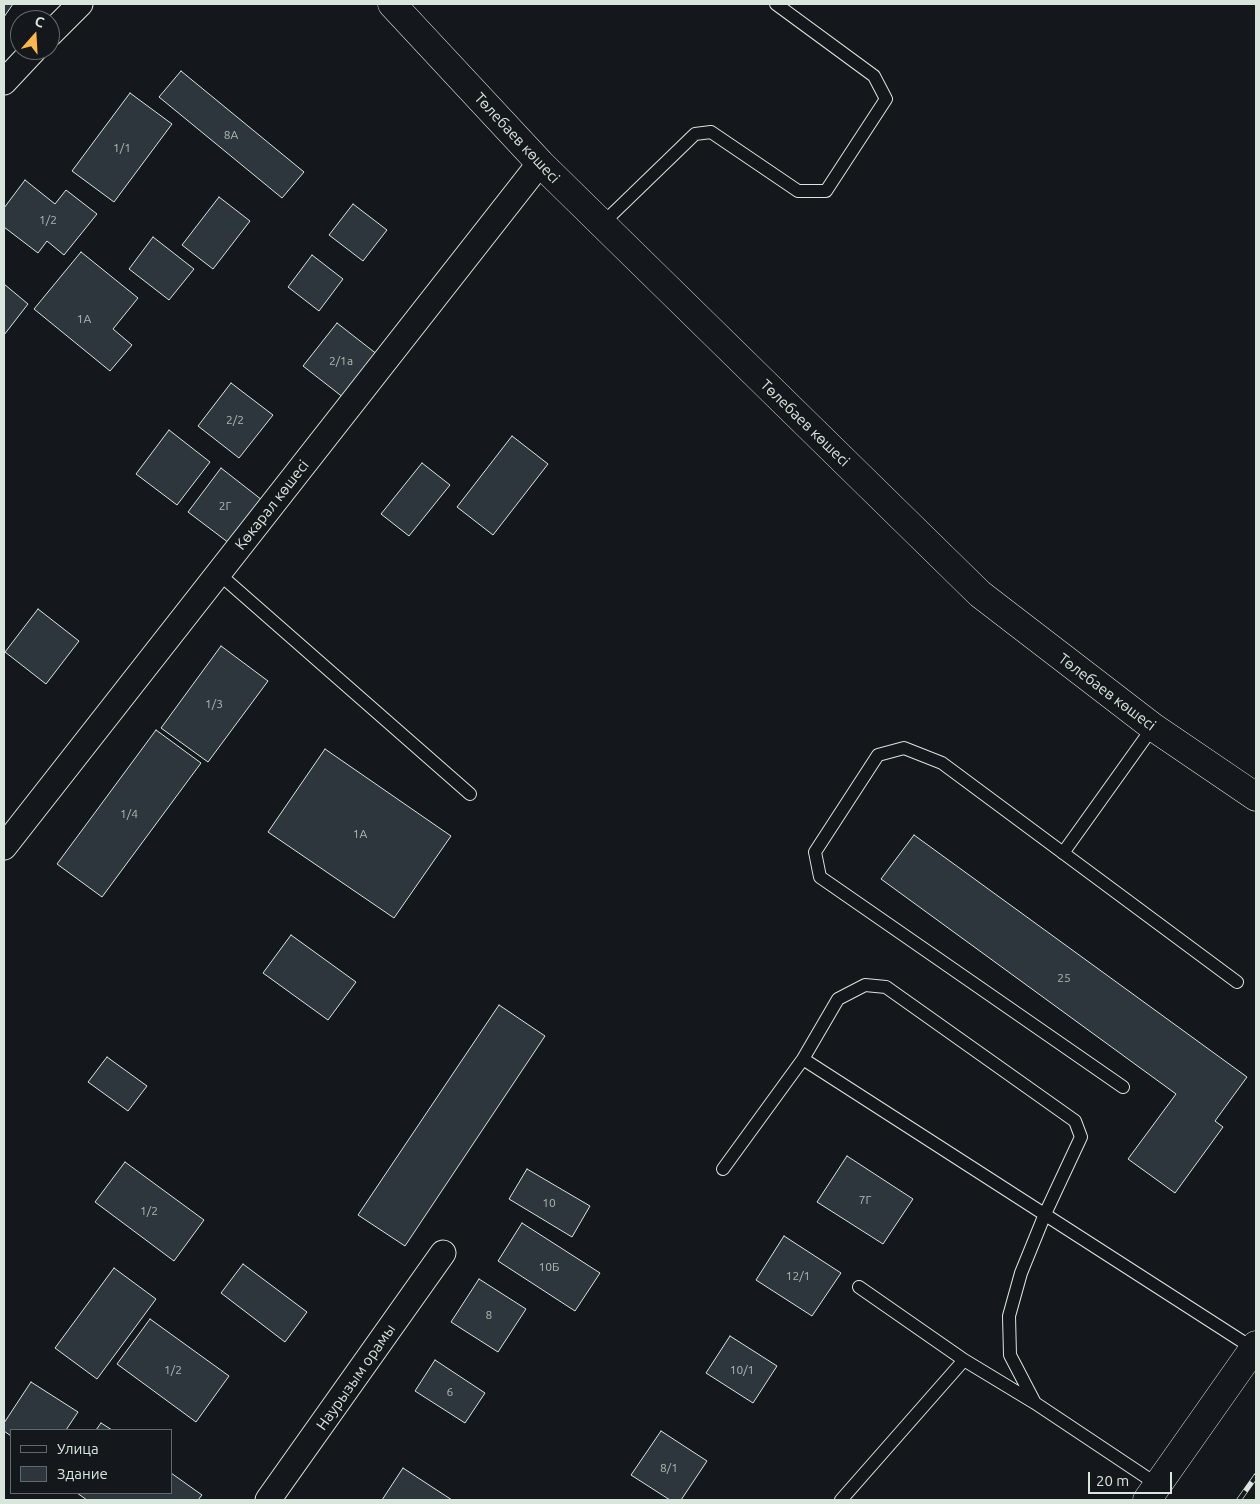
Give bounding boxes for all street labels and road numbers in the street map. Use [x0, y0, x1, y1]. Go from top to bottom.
street label: Төлебаев көшесі [470, 89, 564, 187]
street label: Төлебаев көшесі [757, 376, 853, 470]
street label: Көкарал көшесі [231, 456, 313, 554]
street label: Төлебаев көшесі [1055, 650, 1159, 734]
street label: Наурызым орамы [313, 1321, 399, 1433]

